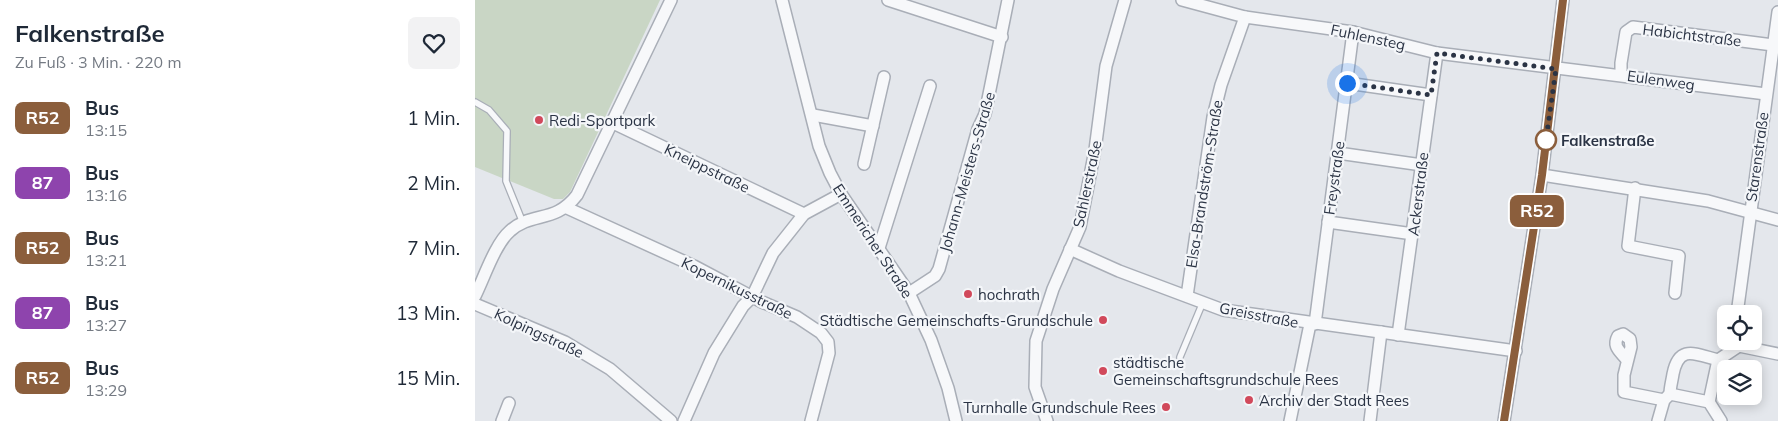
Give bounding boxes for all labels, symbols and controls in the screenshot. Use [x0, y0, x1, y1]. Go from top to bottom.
button: heart [408, 17, 460, 69]
text: Falkenstraße [15, 18, 165, 48]
street label: Fuhlensteg [1329, 20, 1407, 54]
street label: Habichtstraße [1642, 20, 1742, 50]
text: Zu Fuß · 3 Min. · 220 m [15, 52, 181, 72]
street label: Eulenweg [1626, 66, 1696, 94]
your location [1335, 71, 1360, 96]
street label: Johann-Meisters-Straße [935, 90, 999, 254]
text: Bus [85, 96, 119, 120]
street label: Elsa-Brandström-Straße [1181, 99, 1227, 269]
text: R52 [25, 106, 60, 129]
text: 1 Min. [407, 106, 460, 130]
place label: Redi-Sportpark [549, 111, 656, 130]
street label: Starenstraße [1741, 111, 1773, 203]
marker: Redi-Sportpark [533, 114, 545, 126]
text: 13:15 [85, 120, 127, 140]
marker: Falkenstraße [1535, 129, 1557, 151]
place label: Falkenstraße [1561, 131, 1654, 150]
street label: Kneippstraße [661, 139, 753, 197]
street label: Sahlerstraße [1068, 139, 1106, 229]
street label: Freystraße [1319, 140, 1349, 216]
street label: Ackerstraße [1403, 151, 1433, 237]
text: Bus [85, 161, 119, 185]
text: 87 [32, 171, 53, 194]
text: 2 Min. [407, 171, 460, 195]
street label: Emmericher Straße [829, 180, 917, 302]
text: 13:16 [85, 185, 127, 205]
line badge: R52 [1508, 195, 1566, 227]
text: R52 [1520, 199, 1554, 222]
text: Bus [85, 226, 119, 250]
text: R52 [25, 236, 60, 259]
text: 7 Min. [407, 236, 460, 260]
text: 13:21 [85, 250, 127, 270]
street label: Kopernikusstraße [678, 253, 796, 323]
place label: hochrath [978, 285, 1040, 304]
marker: hochrath [962, 288, 974, 300]
text: Bus [85, 291, 119, 315]
street label: Greisstraße [1218, 298, 1300, 332]
text: 87 [32, 301, 53, 324]
text: 13 Min. [396, 301, 460, 325]
street label: Kolpingstraße [491, 304, 587, 362]
map controls [1717, 305, 1762, 405]
button: locate [1717, 305, 1762, 350]
place label: Städtische Gemeinschafts-Grundschule [820, 311, 1093, 330]
marker: Städtische Gemeinschafts-Grundschule [1097, 314, 1109, 326]
text: 13:27 [85, 315, 127, 335]
place label: städtische Gemeinschaftsgrundschule Rees [1113, 353, 1339, 389]
text: Bus [85, 356, 119, 380]
button: layers [1717, 360, 1762, 405]
marker: städtische Gemeinschaftsgrundschule Rees [1097, 365, 1109, 377]
text: R52 [25, 366, 60, 389]
text: 15 Min. [396, 366, 460, 390]
text: 13:29 [85, 380, 127, 400]
place label: Archiv der Stadt Rees [1259, 391, 1409, 410]
marker: Archiv der Stadt Rees [1243, 394, 1255, 406]
place label: Turnhalle Grundschule Rees [963, 398, 1156, 417]
marker: Turnhalle Grundschule Rees [1160, 401, 1172, 413]

